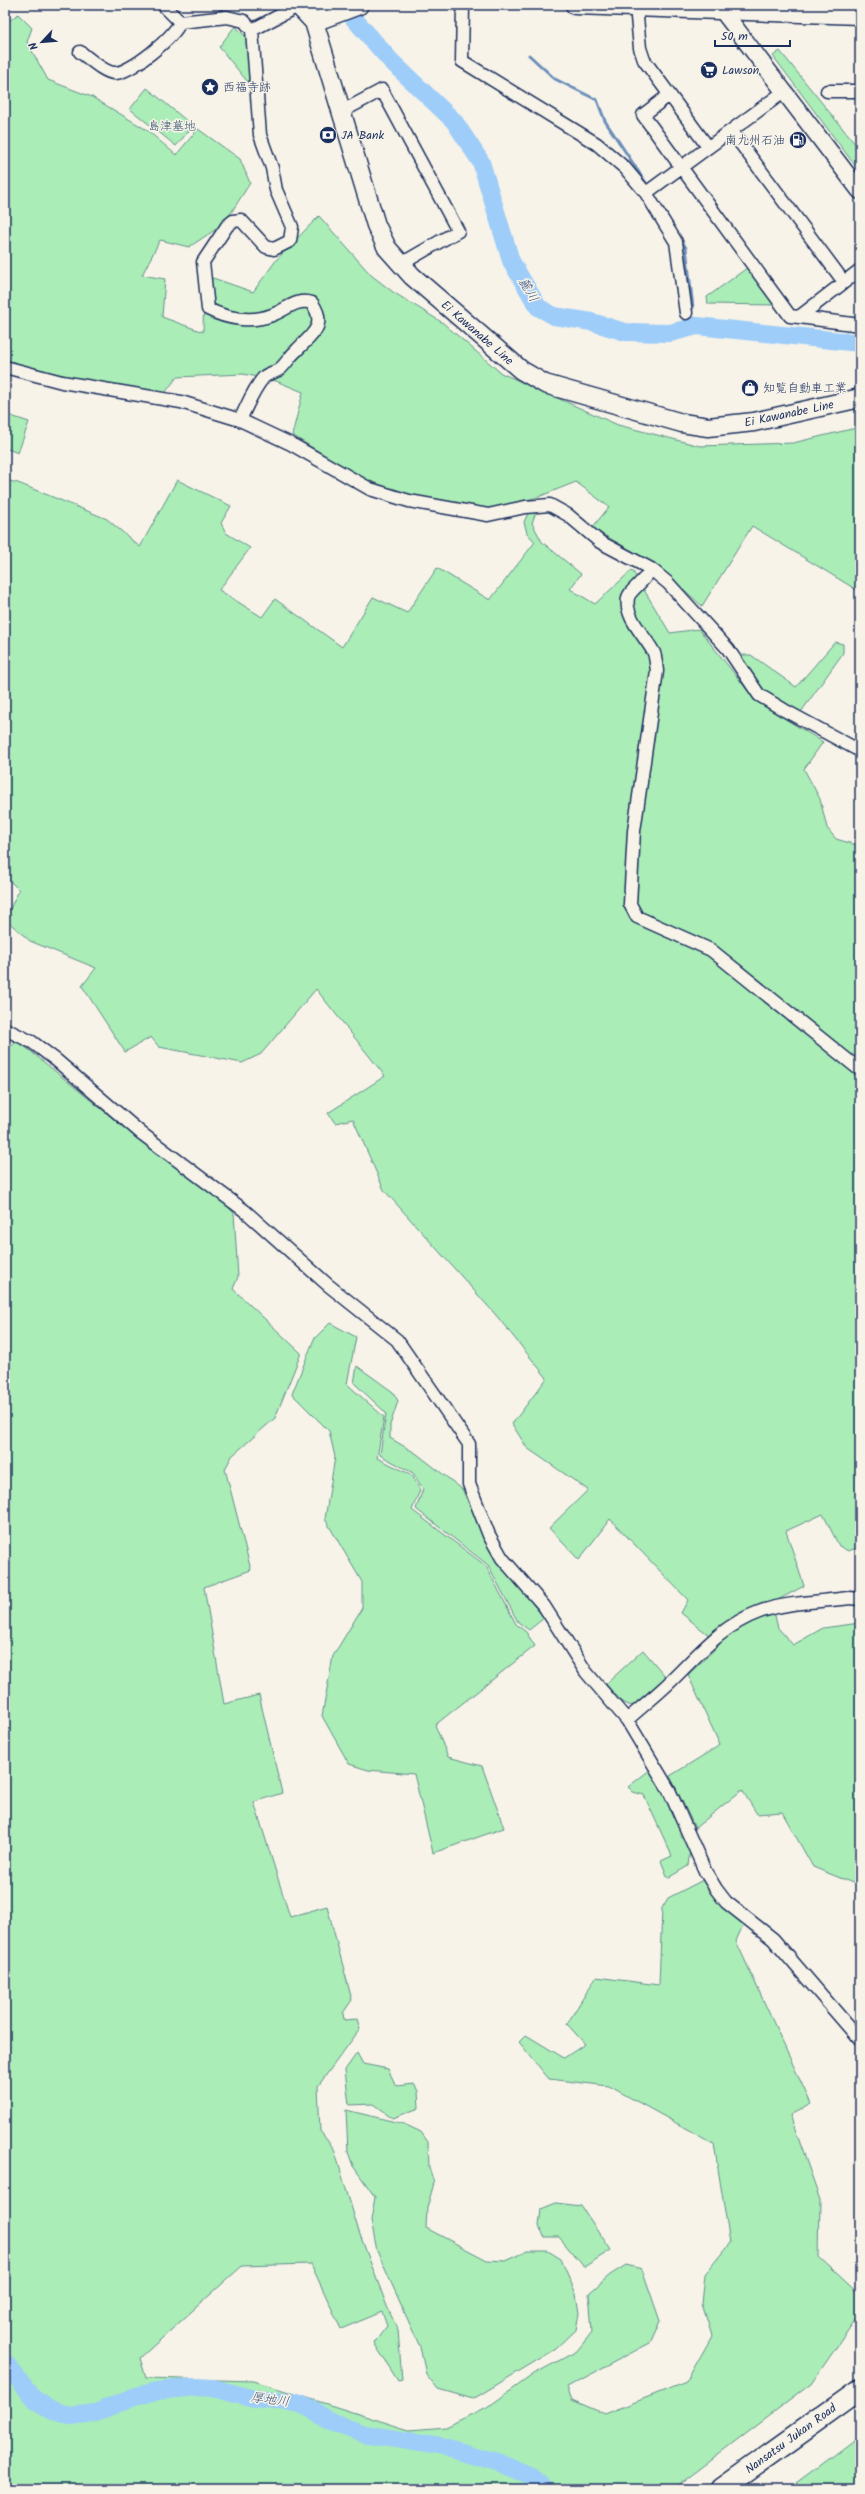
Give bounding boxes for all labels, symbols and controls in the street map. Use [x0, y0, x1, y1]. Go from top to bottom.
north arrow [22, 22, 62, 62]
scale bar [715, 22, 790, 48]
text: 50 m [721, 27, 748, 46]
text: N [24, 39, 44, 53]
supermarket icon: Lawson [699, 60, 719, 80]
place label: Lawson [722, 61, 759, 80]
place icon: 西福寺跡 [200, 77, 220, 97]
place label: 西福寺跡 [223, 78, 271, 97]
park label: 島津墓地 [148, 117, 196, 136]
bank icon: JA Bank [318, 125, 338, 145]
place label: JA Bank [341, 126, 384, 145]
fuel station icon: 南九州石油 [788, 130, 808, 150]
place label: 南九州石油 [725, 131, 785, 150]
water label: 麓川 [512, 273, 544, 307]
street label: Ei Kawanabe Line [436, 296, 518, 370]
shop icon: 知覧自動車工業 [740, 378, 760, 398]
place label: 知覧自動車工業 [763, 379, 847, 398]
street label: Ei Kawanabe Line [743, 395, 836, 433]
water label: 厚地川 [249, 2387, 291, 2413]
street label: Nansatsu Jukan Road [741, 2399, 842, 2479]

